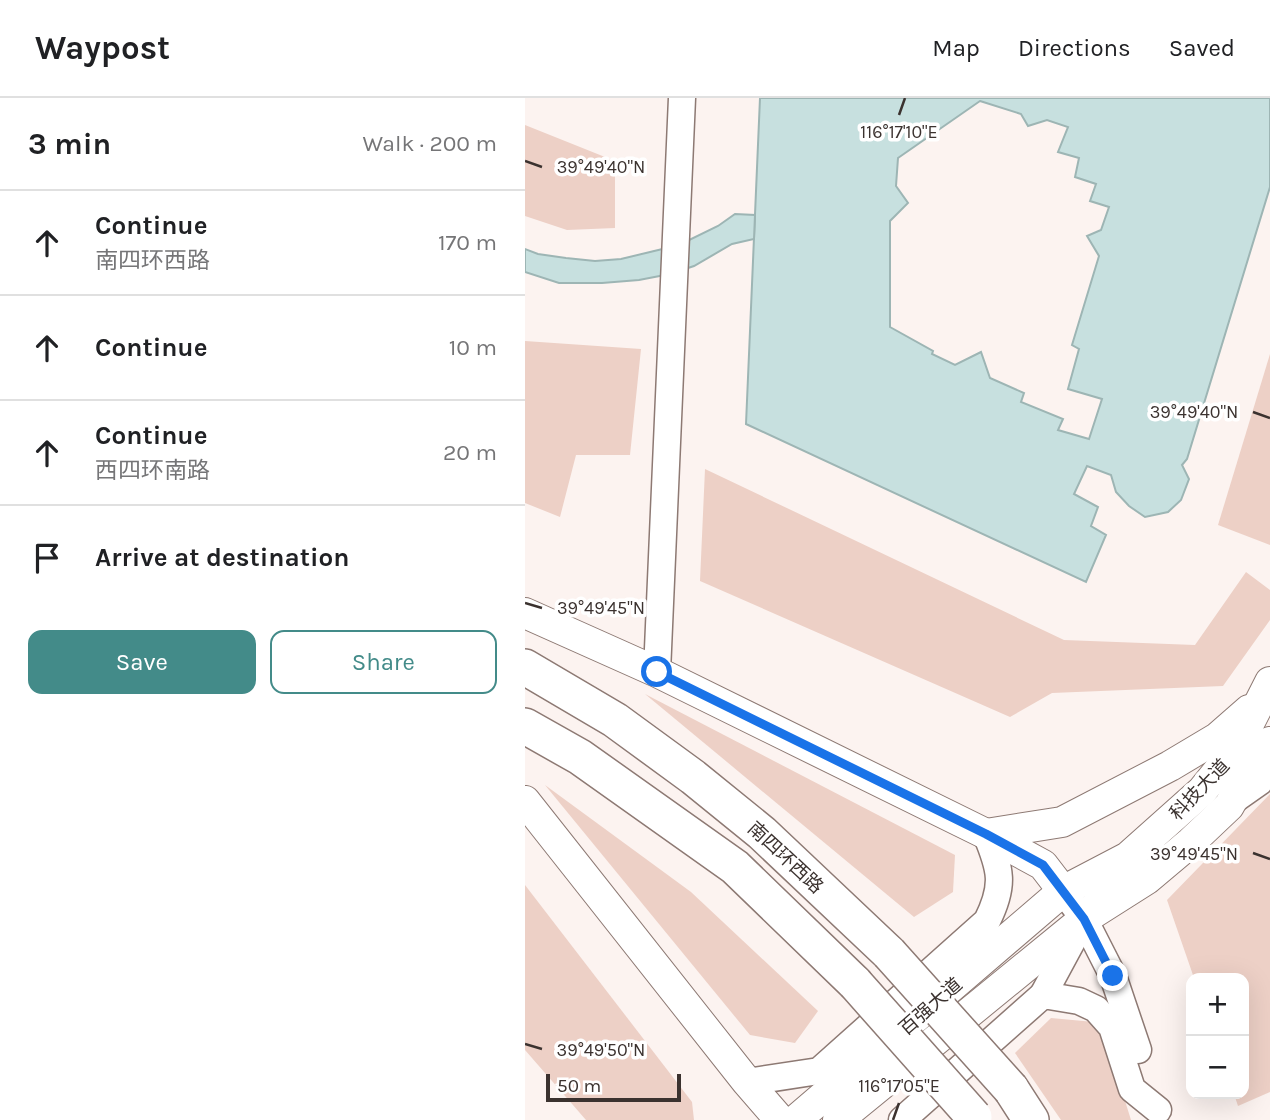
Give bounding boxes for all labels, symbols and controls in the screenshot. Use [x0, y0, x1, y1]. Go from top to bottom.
text: Waypost [35, 29, 170, 67]
text: Map [932, 34, 980, 62]
text: Directions [1018, 34, 1131, 62]
text: Saved [1169, 34, 1235, 62]
text: 116°17'10"E [860, 121, 938, 143]
text: 3 min [28, 126, 111, 162]
text: Walk · 200 m [362, 130, 497, 157]
text: 39°49'40"N [557, 156, 645, 178]
text: Continue [95, 210, 207, 241]
icon: ahead [28, 224, 66, 262]
text: 170 m [438, 229, 497, 256]
text: 南四环西路 [95, 247, 210, 274]
icon: ahead [28, 329, 66, 367]
text: Continue [95, 332, 207, 363]
text: 10 m [449, 334, 497, 361]
text: 39°49'40"N [1150, 401, 1238, 423]
text: Continue [95, 420, 207, 451]
icon: ahead [28, 434, 66, 472]
text: 20 m [443, 439, 497, 466]
text: 西四环南路 [95, 457, 210, 484]
icon: arrive [28, 539, 66, 577]
text: Arrive at destination [95, 542, 349, 573]
text: 39°49'45"N [557, 597, 645, 619]
button: Save [28, 630, 256, 694]
button: Share [270, 630, 497, 694]
route start [641, 656, 672, 687]
street label: 科技大道 [1165, 755, 1234, 825]
street label: 南四环西路 [743, 817, 828, 898]
text: 39°49'45"N [1150, 843, 1238, 865]
route end [1097, 960, 1128, 991]
map controls [1186, 973, 1249, 1099]
button: + [1186, 973, 1249, 1036]
street label: 百强大道 [895, 974, 967, 1040]
button: − [1186, 1036, 1249, 1099]
text: 39°49'50"N [557, 1039, 645, 1061]
scale bar [546, 1071, 681, 1103]
text: 50 m [557, 1075, 601, 1097]
text: 116°17'05"E [858, 1075, 940, 1097]

